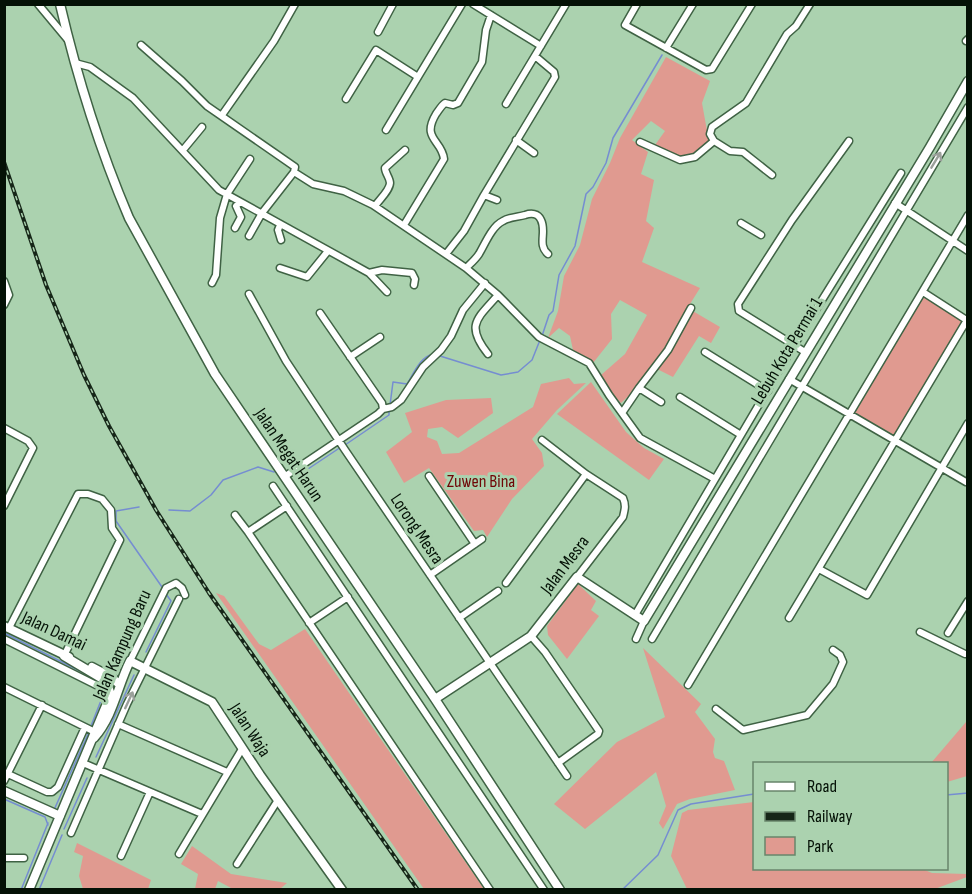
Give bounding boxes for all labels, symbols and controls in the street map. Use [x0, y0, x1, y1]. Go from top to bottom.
one-way arrow [930, 152, 942, 169]
street label: Lebuh Kota Permai 1 [747, 293, 827, 408]
street label: Jalan Megat Harun [250, 403, 328, 506]
park label: Zuwen Bina [447, 471, 515, 492]
street label: Lorong Mesra [386, 490, 448, 568]
street label: Jalan Mesra [536, 532, 594, 599]
street label: Jalan Kampung Baru [88, 587, 156, 704]
street label: Jalan Damai [17, 606, 90, 655]
one-way arrow [124, 691, 135, 709]
street label: Jalan Waja [224, 698, 275, 761]
legend [753, 762, 948, 870]
text: Road [807, 776, 837, 797]
text: Railway [807, 806, 852, 827]
text: Park [807, 836, 833, 857]

